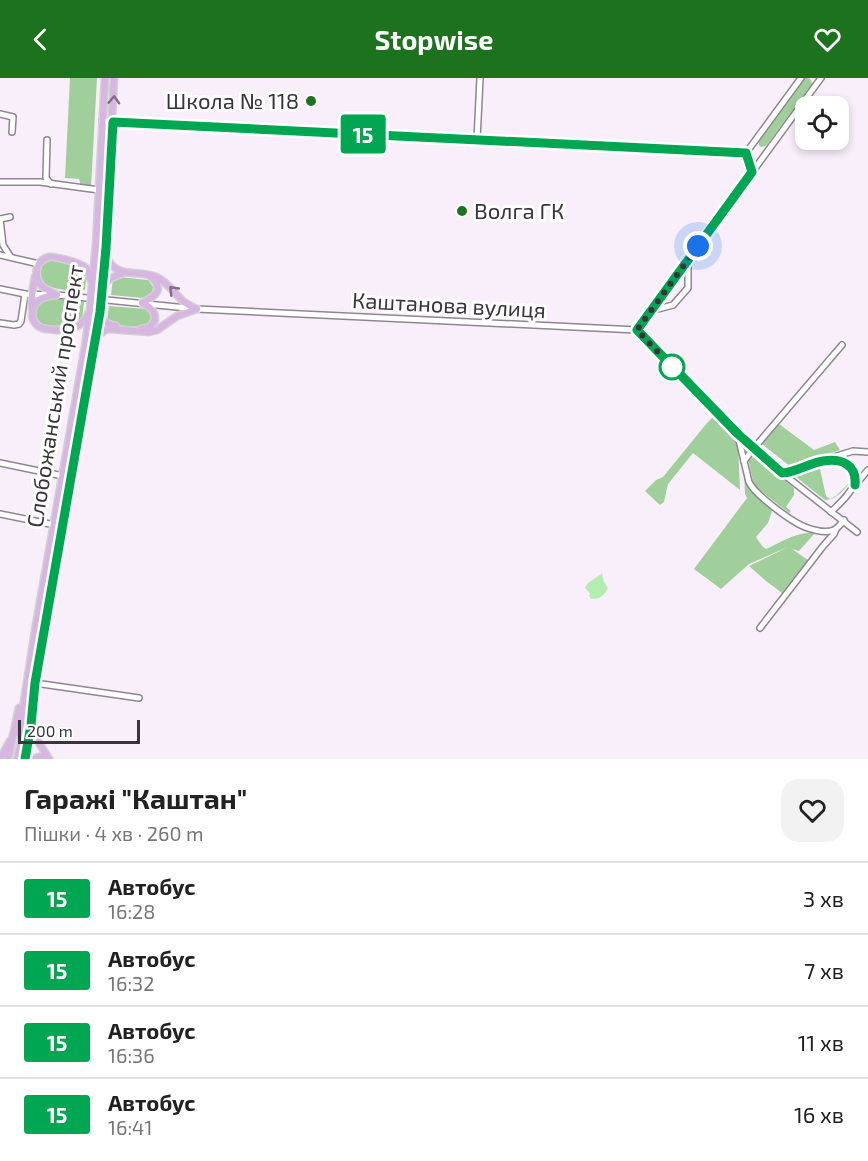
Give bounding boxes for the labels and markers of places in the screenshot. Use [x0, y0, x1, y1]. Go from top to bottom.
place label: Школа № 118 [166, 87, 299, 113]
marker: Школа № 118 [304, 94, 318, 108]
place label: Волга ГК [474, 197, 564, 223]
marker: Волга ГК [455, 204, 469, 218]
unlabelled marker [659, 354, 685, 380]

